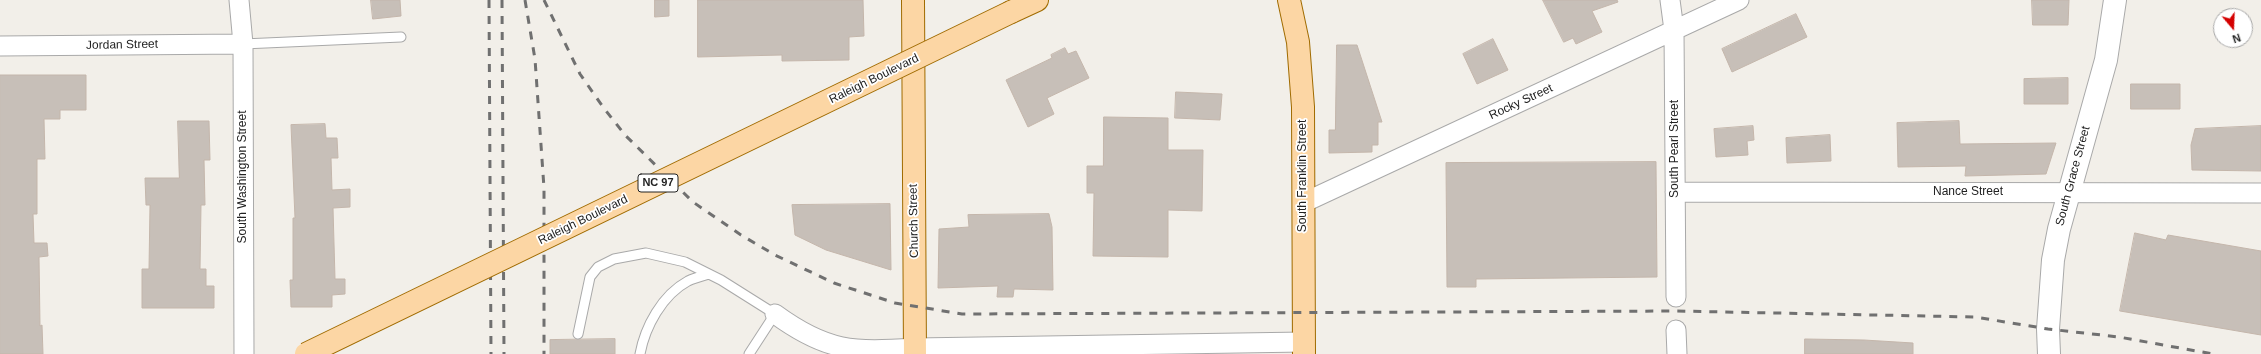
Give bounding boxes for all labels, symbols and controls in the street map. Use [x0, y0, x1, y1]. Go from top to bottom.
north arrow [2213, 8, 2253, 48]
text: N [2231, 31, 2242, 45]
street label: Jordan Street [86, 37, 158, 53]
street label: Raleigh Boulevard [827, 51, 921, 107]
street label: Rocky Street [1487, 81, 1555, 123]
street label: South Pearl Street [1668, 100, 1682, 198]
street label: South Washington Street [236, 111, 250, 243]
street label: South Franklin Street [1296, 120, 1310, 232]
street label: South Grace Street [2053, 125, 2093, 227]
road number: NC 97 [638, 174, 678, 192]
street label: Church Street [906, 184, 922, 258]
street label: Nance Street [1933, 185, 2003, 199]
street label: Raleigh Boulevard [536, 192, 630, 248]

